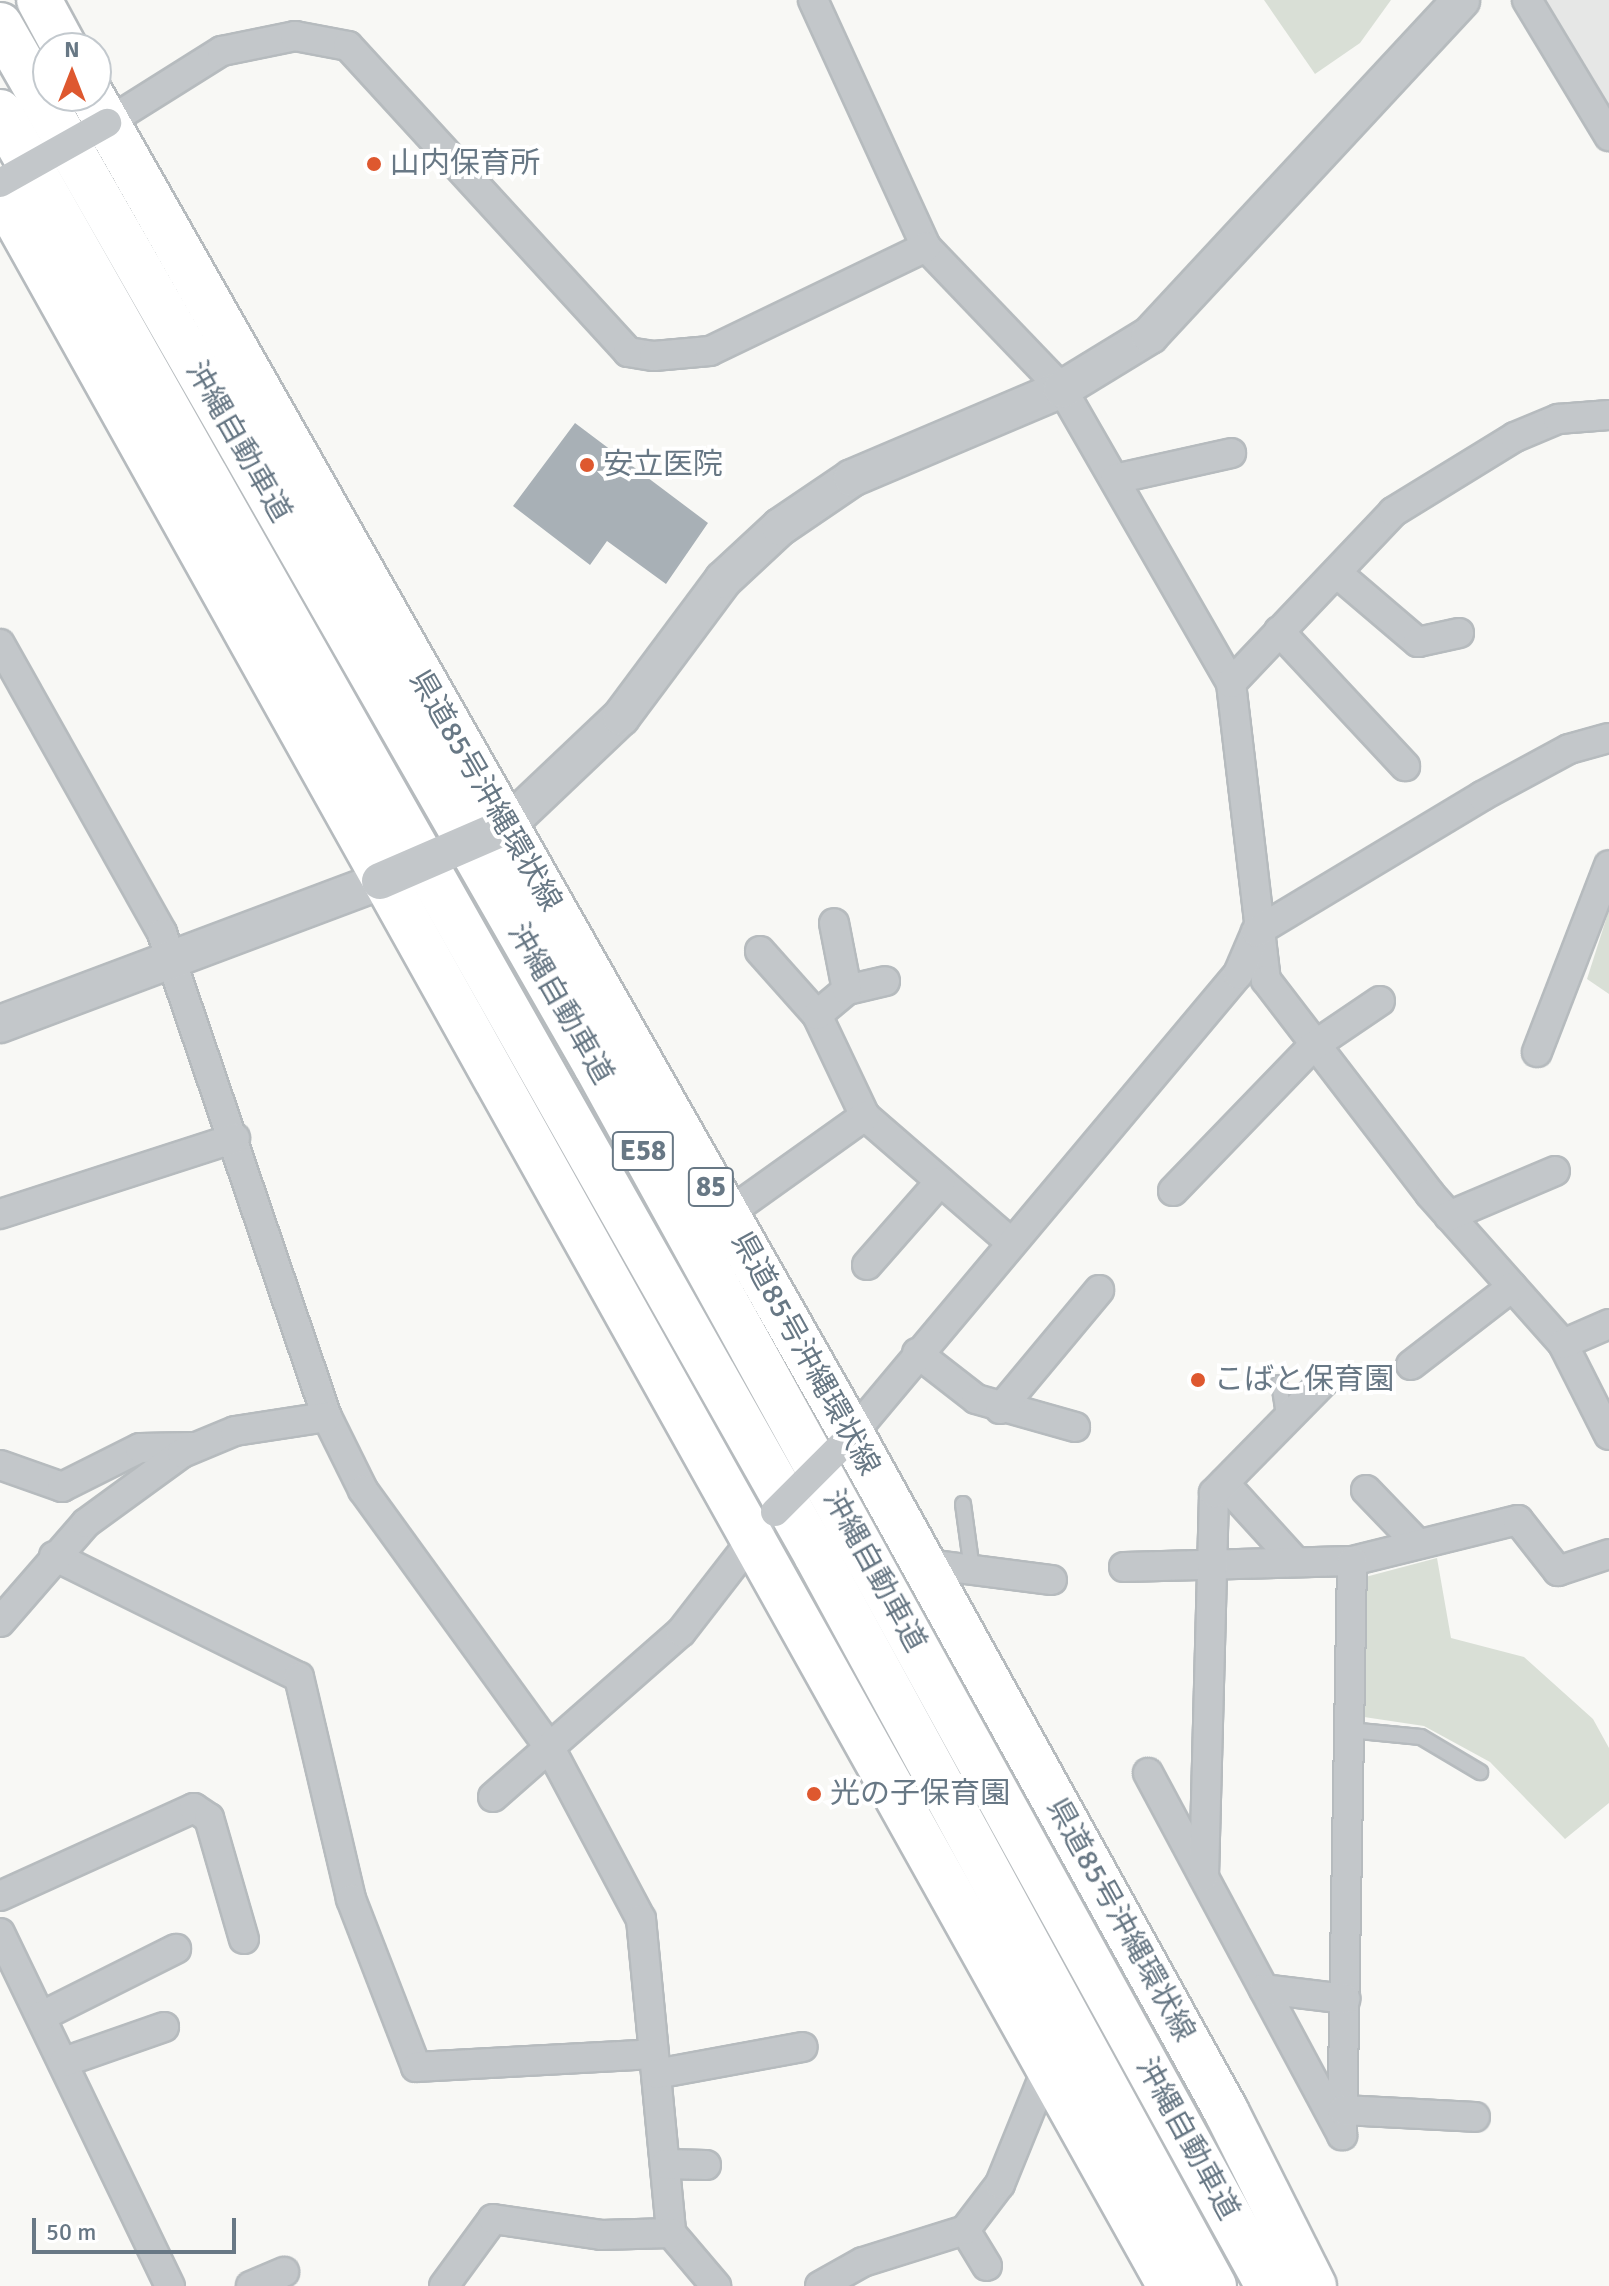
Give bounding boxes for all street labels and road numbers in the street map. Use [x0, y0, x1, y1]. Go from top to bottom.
street label: 沖縄自動車道 [177, 355, 299, 529]
street label: 県道85号沖縄環状線 [401, 664, 569, 918]
street label: 沖縄自動車道 [499, 917, 621, 1091]
road number: E58 [611, 1127, 675, 1175]
road number: 85 [687, 1163, 735, 1211]
street label: 県道85号沖縄環状線 [723, 1226, 887, 1482]
street label: 沖縄自動車道 [815, 1484, 933, 1658]
street label: 県道85号沖縄環状線 [1038, 1792, 1202, 2048]
street label: 沖縄自動車道 [1128, 2052, 1246, 2226]

